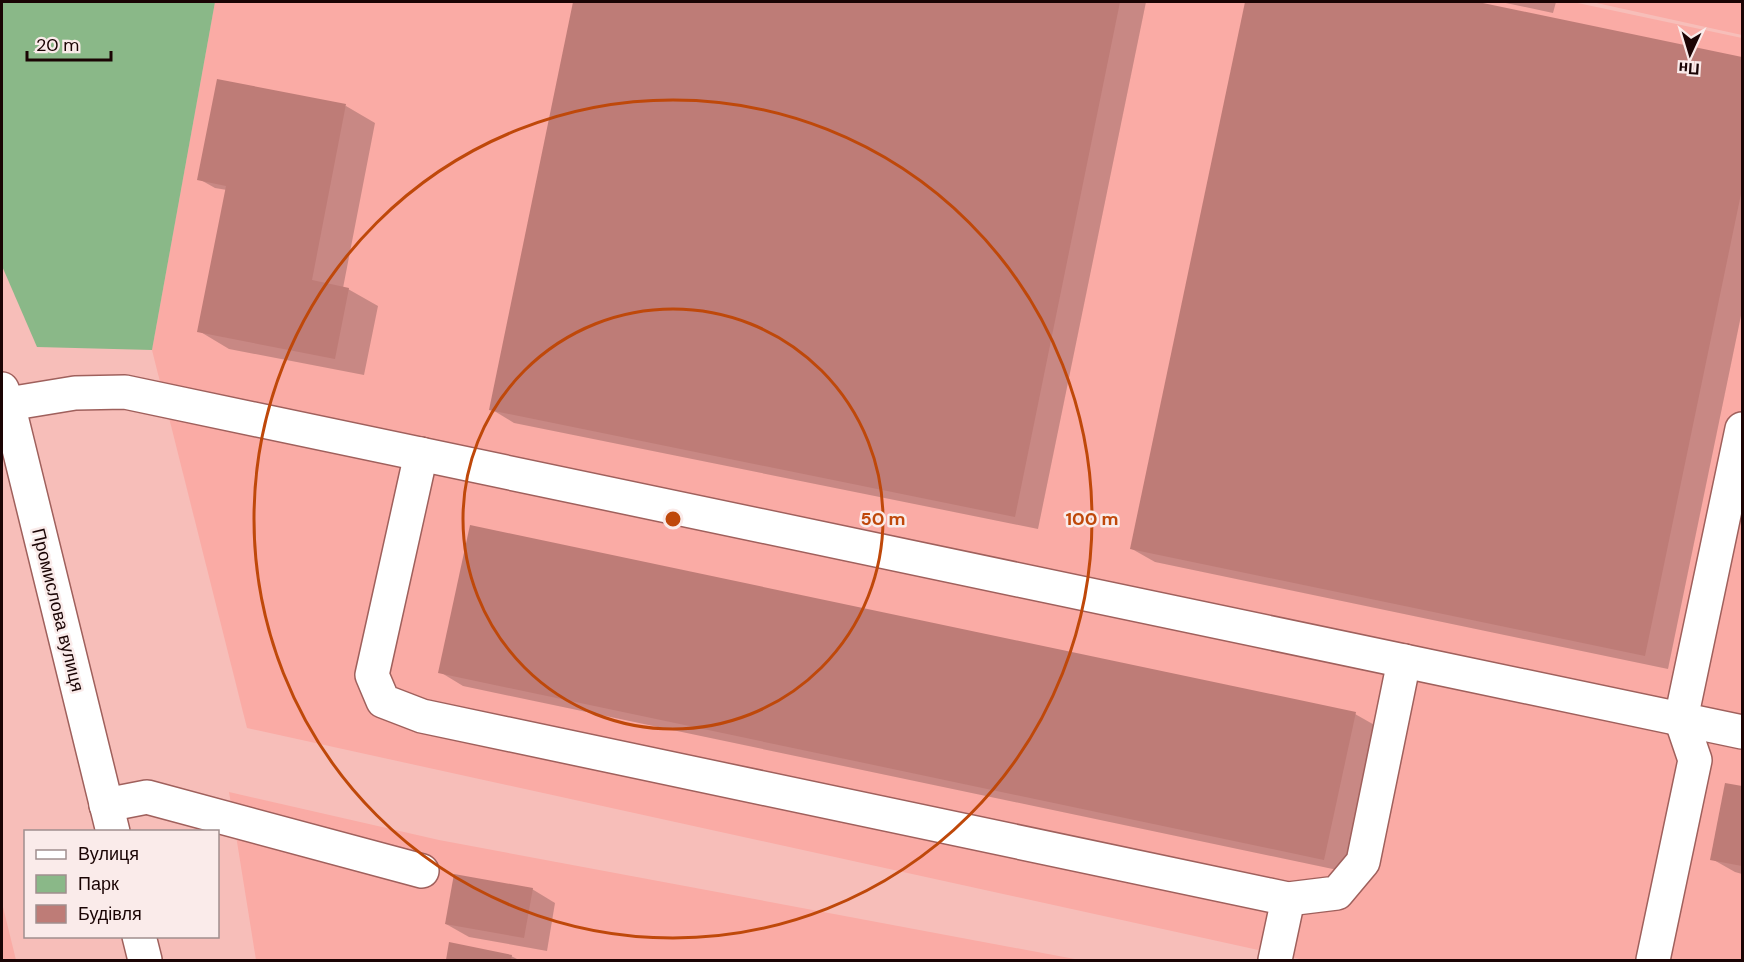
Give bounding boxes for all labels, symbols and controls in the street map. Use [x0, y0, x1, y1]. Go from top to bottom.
scale bar [27, 24, 111, 62]
north arrow [1660, 24, 1720, 84]
text: 20 m [36, 33, 79, 57]
text: Пн [1678, 57, 1700, 80]
text: 50 m [860, 507, 906, 531]
text: 100 m [1065, 507, 1119, 531]
centre of rings [663, 509, 683, 529]
street label: Промислова вулиця [26, 526, 90, 694]
legend [24, 830, 219, 938]
text: Вулиця [78, 842, 139, 866]
text: Парк [78, 872, 119, 896]
text: Будівля [78, 902, 142, 926]

